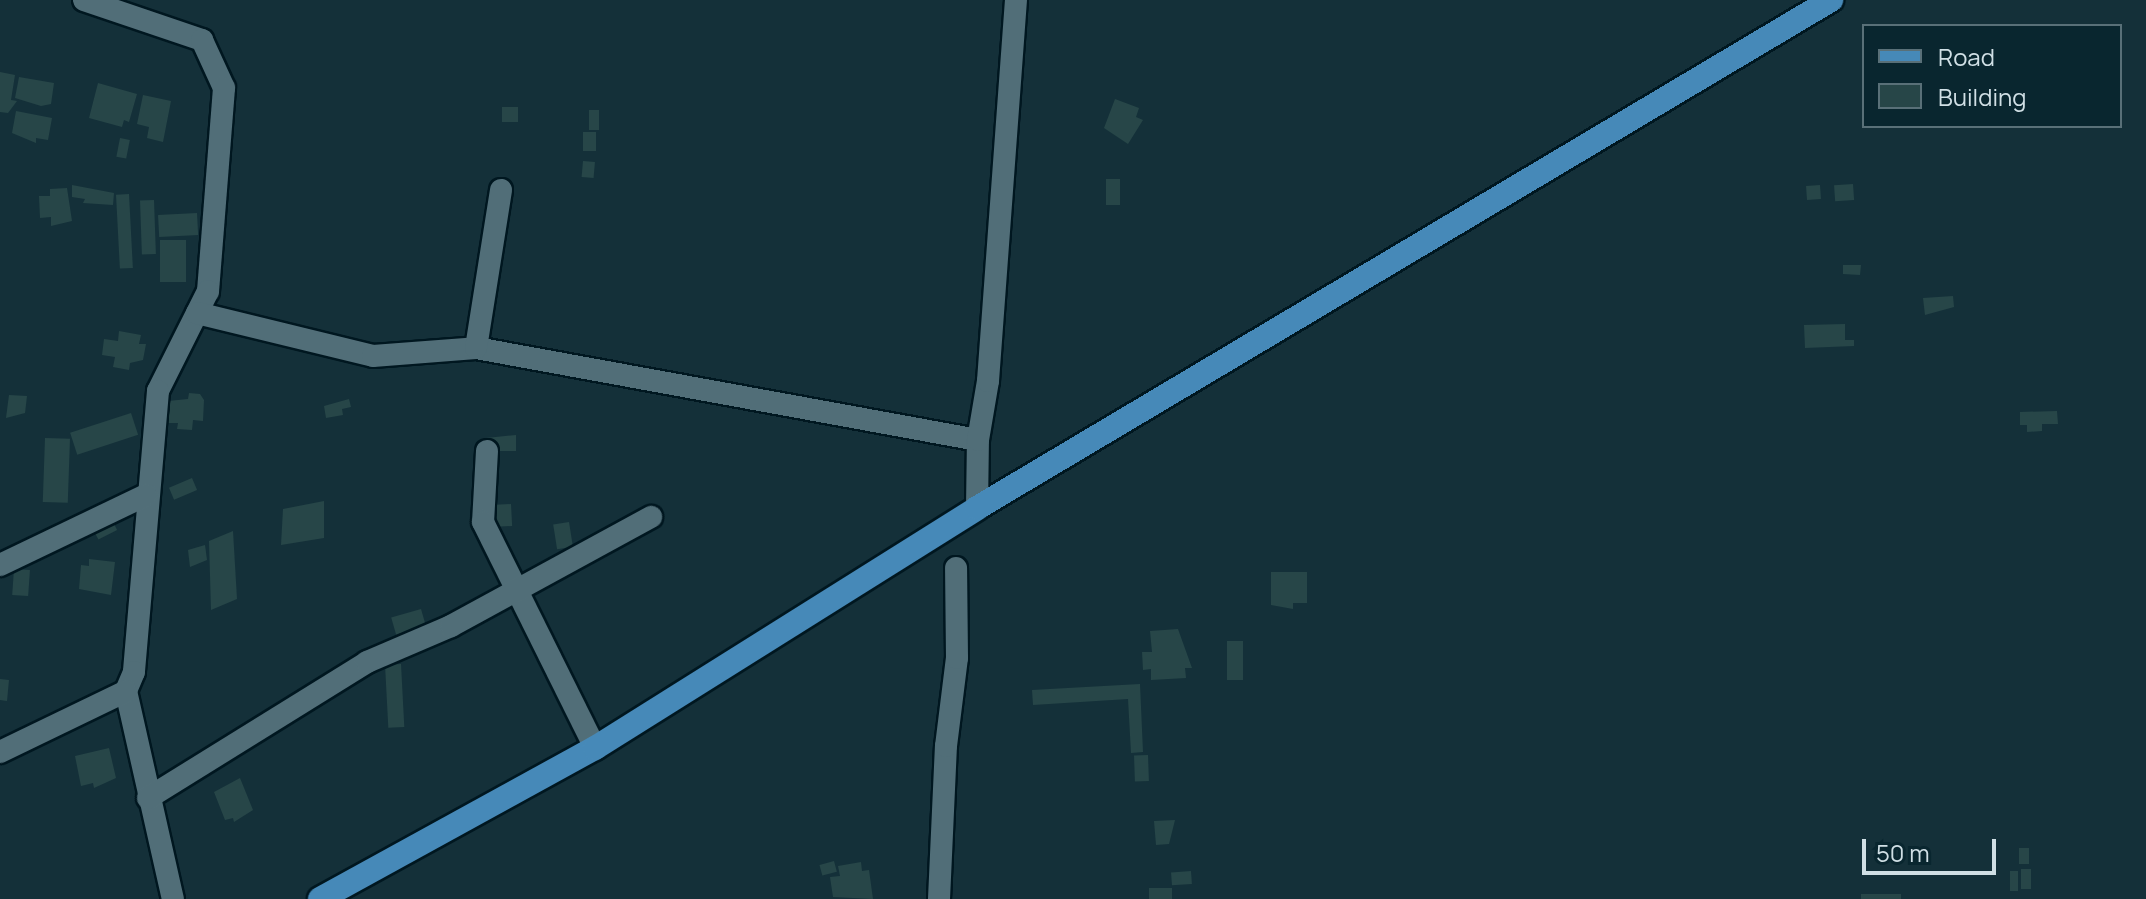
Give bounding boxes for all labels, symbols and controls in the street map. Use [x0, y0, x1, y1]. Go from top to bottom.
legend [1862, 24, 2122, 128]
text: Road [1938, 40, 1995, 73]
text: Building [1938, 80, 2026, 113]
scale bar [1866, 823, 2000, 873]
text: 50 m [1876, 836, 1930, 869]

